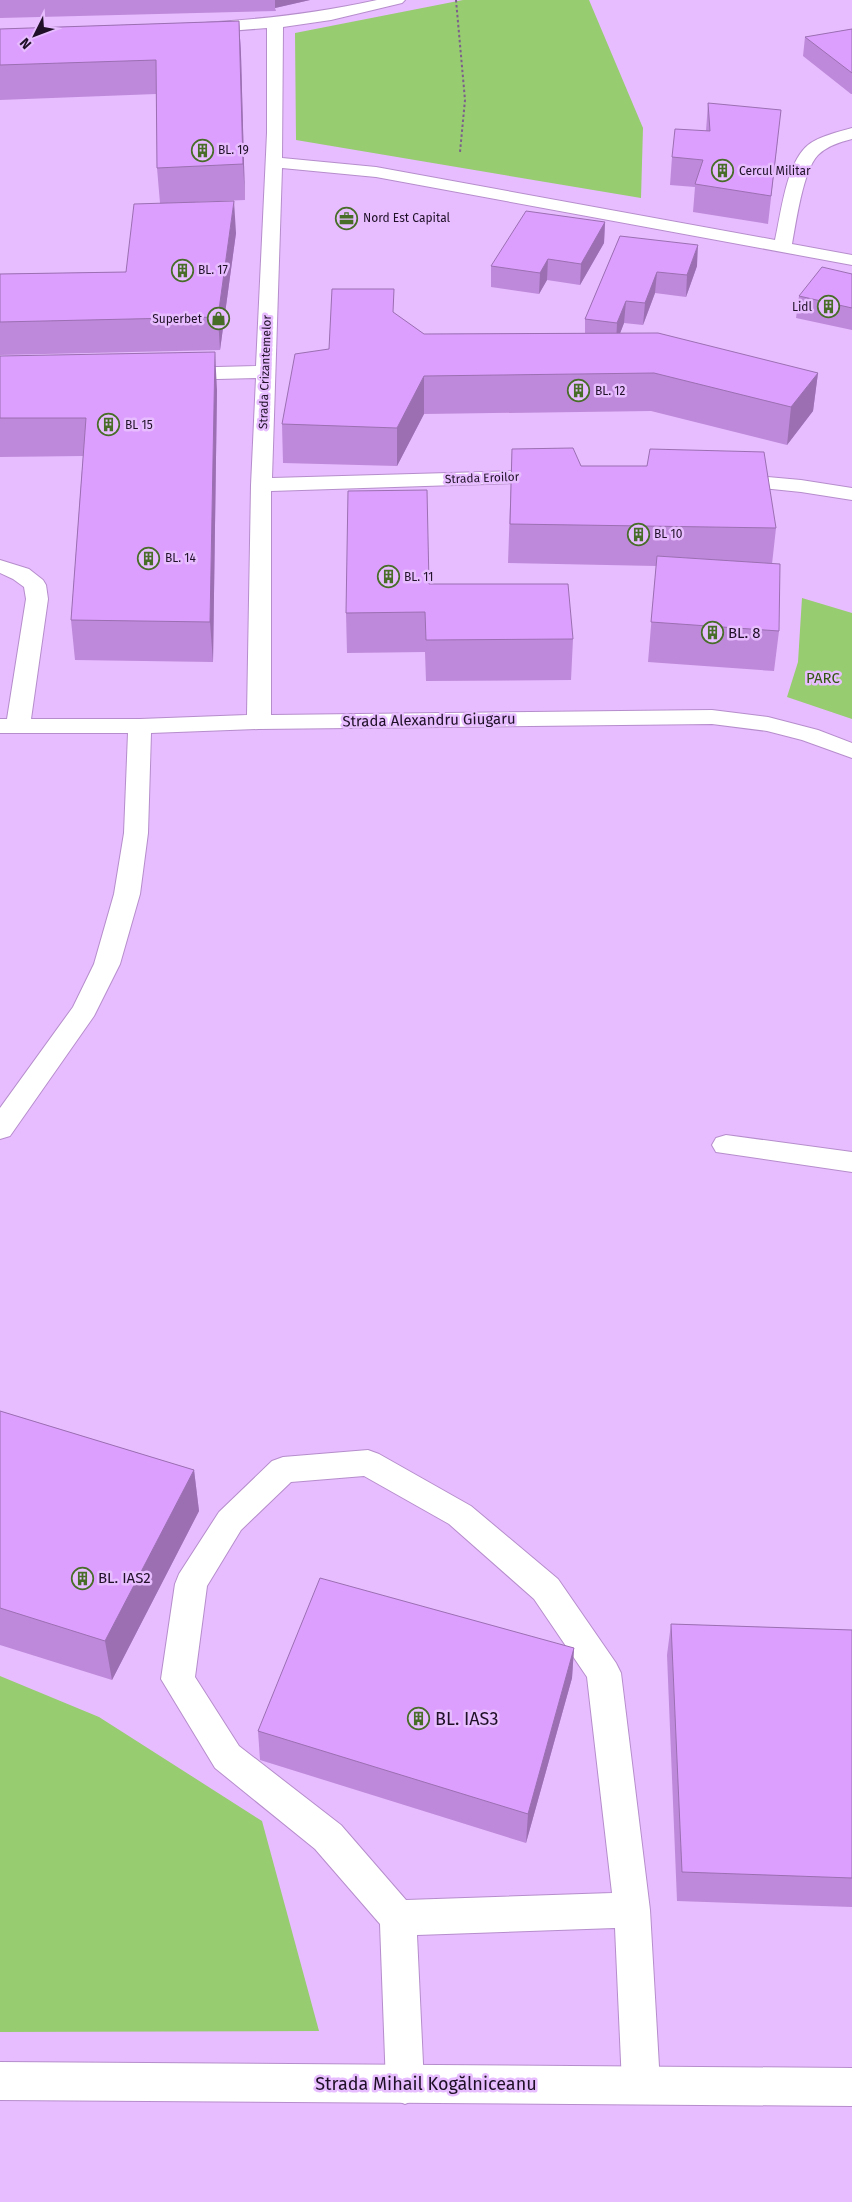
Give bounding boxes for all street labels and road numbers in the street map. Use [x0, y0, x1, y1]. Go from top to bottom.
street label: Strada Crizantemelor [256, 314, 274, 429]
street label: Strada Eroilor [444, 470, 520, 486]
street label: Strada Alexandru Giugaru [342, 709, 516, 731]
street label: Strada Mihail Kogălniceanu [315, 2073, 537, 2095]

